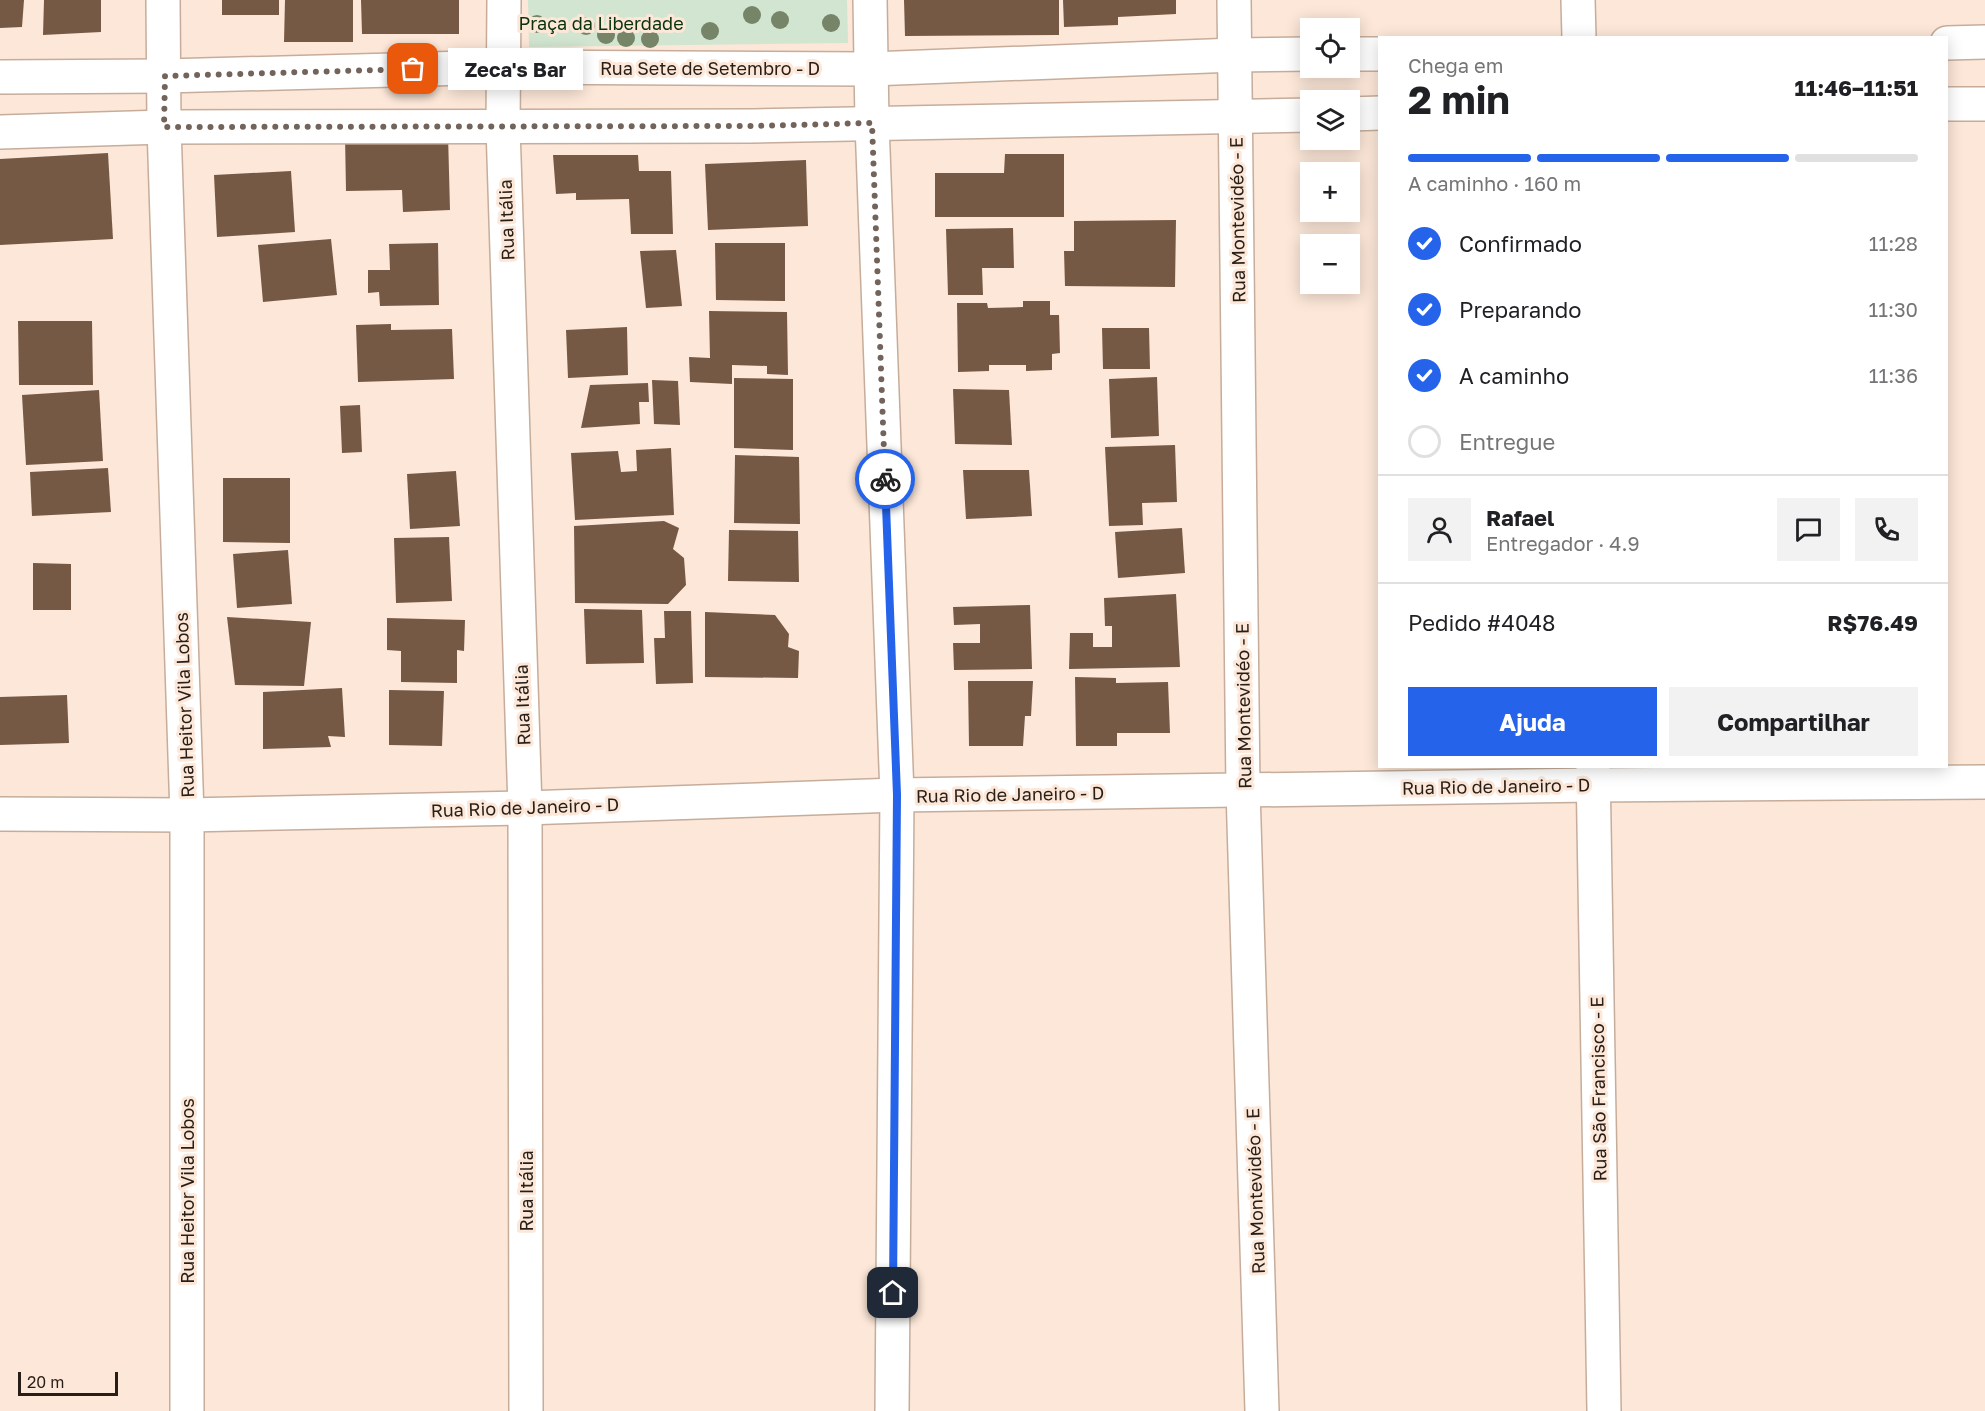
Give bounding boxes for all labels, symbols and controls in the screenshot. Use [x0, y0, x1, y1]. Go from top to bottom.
park label: Praça da Liberdade [518, 12, 684, 34]
map controls [1300, 18, 1360, 294]
button: locate [1300, 18, 1360, 78]
pin [387, 43, 438, 94]
callout: Zeca's Bar [449, 48, 584, 90]
icon: bag [396, 52, 429, 85]
text: Chega em [1408, 53, 1503, 77]
text: Zeca's Bar [465, 57, 566, 81]
street label: Rua Sete de Setembro - D [600, 57, 820, 79]
text: 11:46–11:51 [1794, 74, 1918, 101]
text: 2 min [1408, 76, 1510, 123]
button: layers [1300, 90, 1360, 150]
street label: Rua Montevidéo - E [1225, 137, 1249, 303]
button: + [1300, 162, 1360, 222]
text: A caminho · 160 m [1408, 171, 1581, 195]
street label: Rua Itália [494, 179, 518, 261]
icon: check [1408, 227, 1441, 260]
text: Confirmado [1459, 230, 1582, 257]
text: 11:28 [1869, 231, 1918, 255]
button: − [1300, 234, 1360, 294]
icon: check [1408, 293, 1441, 326]
text: Preparando [1459, 296, 1582, 323]
text: 11:30 [1869, 297, 1918, 321]
icon: check [1408, 359, 1441, 392]
text: A caminho [1459, 362, 1569, 389]
text: 11:36 [1869, 363, 1918, 387]
text: Entregue [1459, 428, 1555, 455]
courier [855, 449, 915, 509]
icon: bike [869, 463, 902, 496]
button: person [1408, 498, 1471, 561]
button: chat [1777, 498, 1840, 561]
button: phone [1855, 498, 1918, 561]
text: Rafael [1486, 504, 1554, 531]
text: Entregador · 4.9 [1486, 531, 1640, 555]
text: Pedido #4048 [1408, 609, 1555, 636]
text: R$76.49 [1827, 609, 1918, 636]
street label: Rua Heitor Vila Lobos [170, 612, 198, 798]
street label: Rua Montevidéo - E [1231, 623, 1255, 789]
street label: Rua Itália [510, 664, 534, 746]
button: Ajuda [1408, 687, 1657, 756]
button: Compartilhar [1669, 687, 1918, 756]
street label: Rua Rio de Janeiro - D [1402, 773, 1590, 799]
street label: Rua Rio de Janeiro - D [916, 781, 1104, 807]
street label: Rua Rio de Janeiro - D [430, 793, 620, 821]
street label: Rua São Francisco - E [1585, 996, 1611, 1182]
street label: Rua Heitor Vila Lobos [176, 1098, 198, 1284]
street label: Rua Montevidéo - E [1241, 1108, 1269, 1274]
street label: Rua Itália [515, 1150, 537, 1232]
pin [867, 1267, 918, 1318]
icon: home [876, 1276, 909, 1309]
scale bar [18, 1369, 118, 1396]
text: 20 m [27, 1372, 64, 1392]

